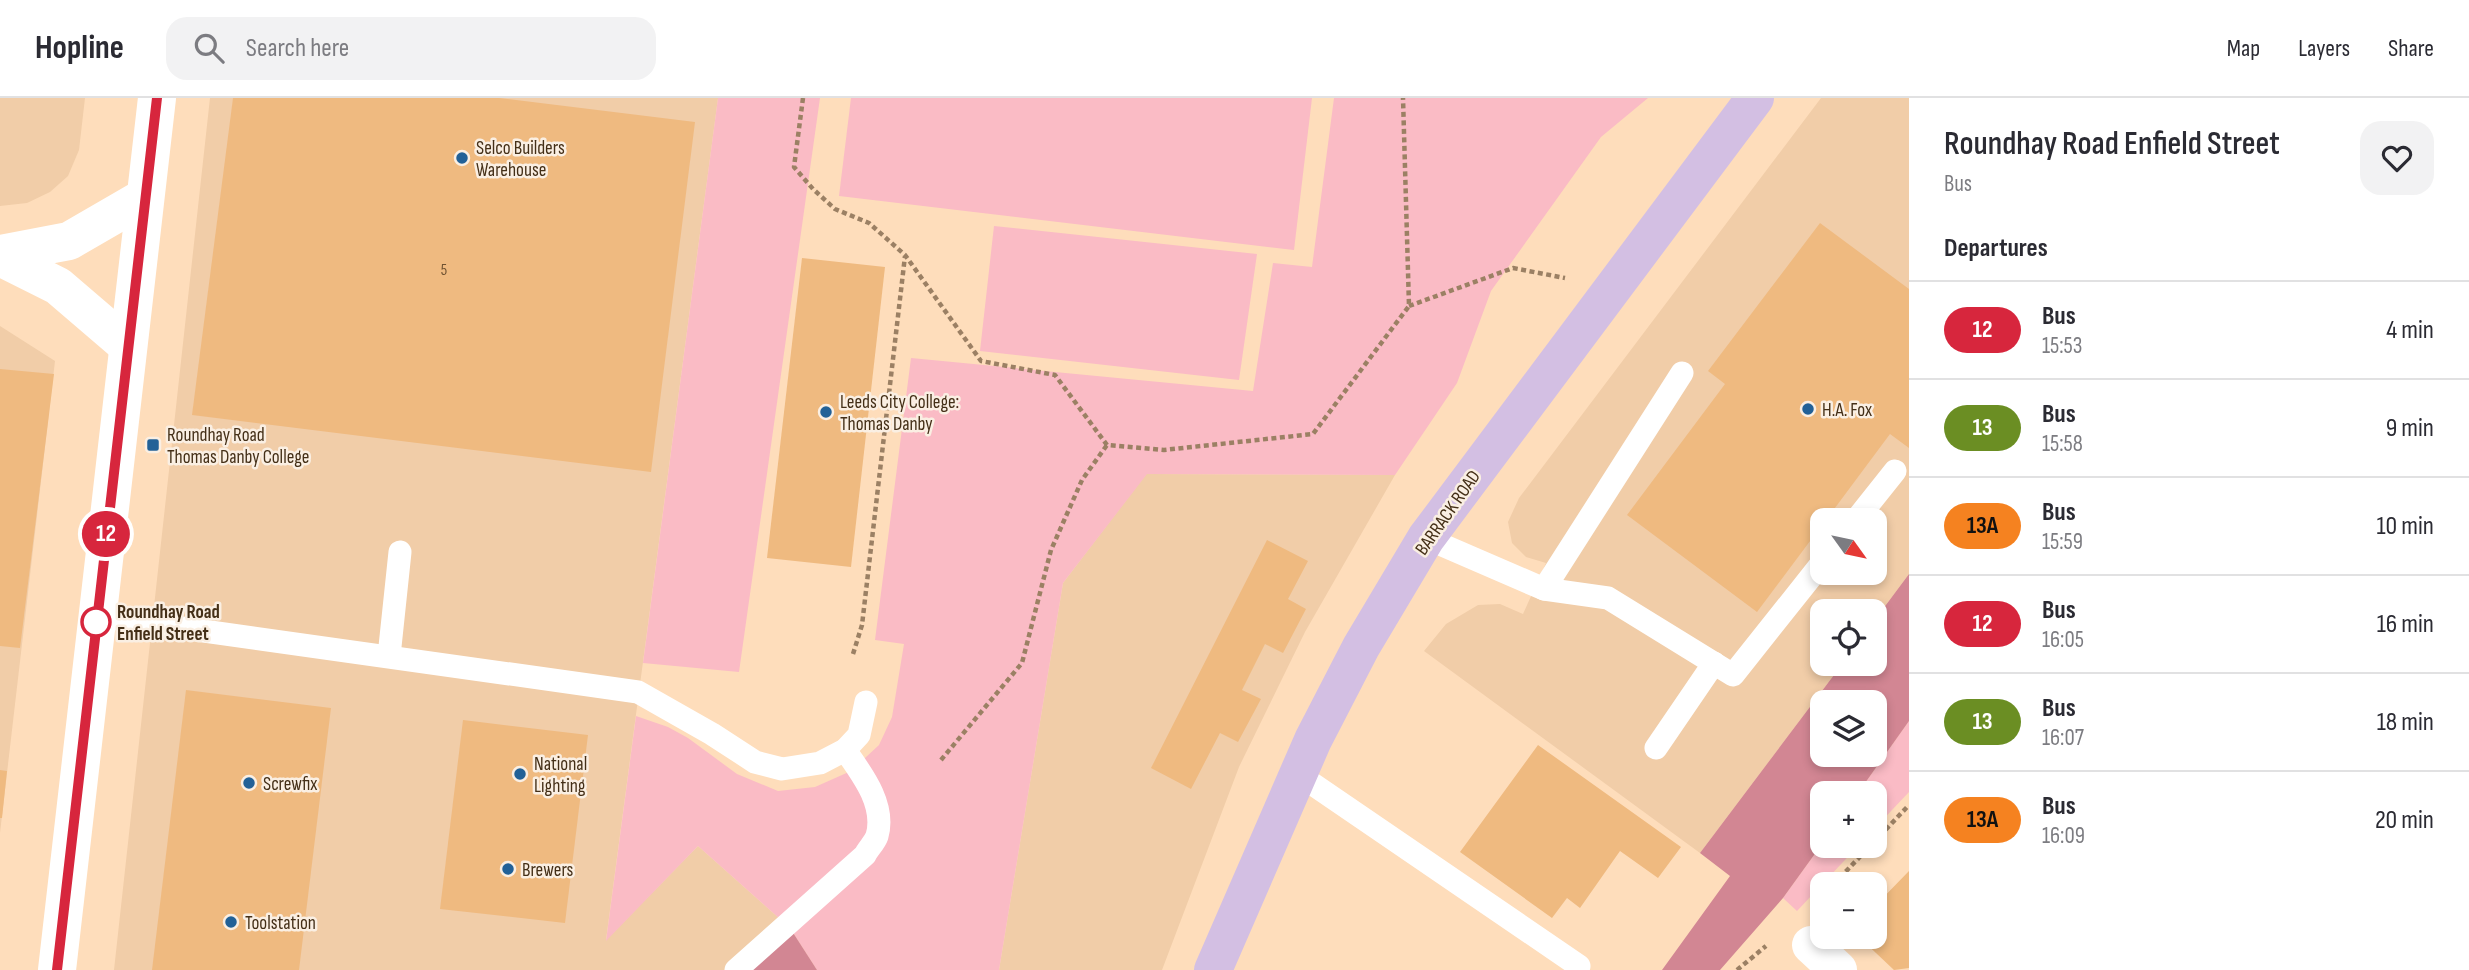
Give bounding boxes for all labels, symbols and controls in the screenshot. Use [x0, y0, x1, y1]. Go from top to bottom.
search box [166, 17, 656, 80]
text: Hopline [35, 28, 124, 68]
icon: search [190, 29, 228, 67]
text: Search here [246, 33, 349, 64]
text: Map [2227, 34, 2260, 63]
text: Layers [2298, 34, 2350, 63]
text: Share [2388, 34, 2434, 63]
button: heart [2360, 121, 2434, 195]
text: Roundhay Road Enfield Street [1944, 124, 2280, 164]
place label: Selco Builders Warehouse [476, 137, 565, 182]
marker: Selco Builders Warehouse [454, 150, 470, 166]
text: Bus [1944, 170, 1972, 198]
text: Departures [1944, 233, 2048, 264]
house number: 5 [441, 261, 447, 280]
text: Bus [2042, 301, 2076, 332]
text: 12 [1972, 315, 1993, 344]
text: 4 min [2386, 315, 2434, 346]
text: 15:53 [2042, 332, 2082, 360]
place label: Leeds City College: Thomas Danby [840, 391, 959, 436]
place label: H.A. Fox [1822, 399, 1872, 422]
text: Bus [2042, 399, 2076, 430]
marker: H.A. Fox [1800, 401, 1816, 417]
marker: Leeds City College: Thomas Danby [818, 404, 834, 420]
text: 13 [1972, 413, 1993, 442]
text: 9 min [2386, 413, 2434, 444]
place label: Roundhay Road Thomas Danby College [167, 424, 309, 469]
text: 15:58 [2042, 430, 2083, 458]
marker: Roundhay Road Thomas Danby College [145, 437, 161, 453]
street label: BARRACK ROAD [1411, 466, 1486, 560]
text: Bus [2042, 497, 2076, 528]
north arrow [1810, 508, 1886, 584]
map controls [1810, 508, 1887, 949]
line badge: 12 [74, 511, 138, 557]
text: 13A [1967, 511, 1998, 540]
text: 10 min [2377, 511, 2434, 542]
text: 12 [96, 519, 116, 548]
text: 15:59 [2042, 528, 2083, 556]
text: Bus [2042, 595, 2076, 626]
button: locate [1810, 599, 1887, 676]
place label: Roundhay Road Enfield Street [117, 601, 220, 646]
marker: Roundhay Road Enfield Street [81, 607, 111, 637]
text: 12 [1972, 609, 1993, 638]
text: 16 min [2377, 609, 2434, 640]
text: 16:05 [2042, 626, 2084, 654]
button: layers [1810, 690, 1887, 767]
text: Bus [2042, 693, 2076, 724]
text: 13 [1972, 707, 1993, 736]
text: 18 min [2377, 707, 2434, 738]
text: 16:07 [2042, 724, 2084, 752]
place label: National Lighting [534, 753, 587, 798]
marker: National Lighting [512, 766, 528, 782]
place label: Screwfix [263, 773, 317, 796]
marker: Screwfix [241, 775, 257, 791]
button: + [1810, 781, 1887, 858]
text: Bus [2042, 791, 2076, 822]
text: 13A [1967, 805, 1998, 834]
text: 20 min [2375, 805, 2434, 836]
text: 16:09 [2042, 822, 2085, 850]
place label: Brewers [522, 859, 574, 882]
marker: Brewers [500, 861, 516, 877]
button: − [1810, 872, 1887, 949]
place label: Toolstation [245, 912, 316, 935]
marker: Toolstation [223, 914, 239, 930]

